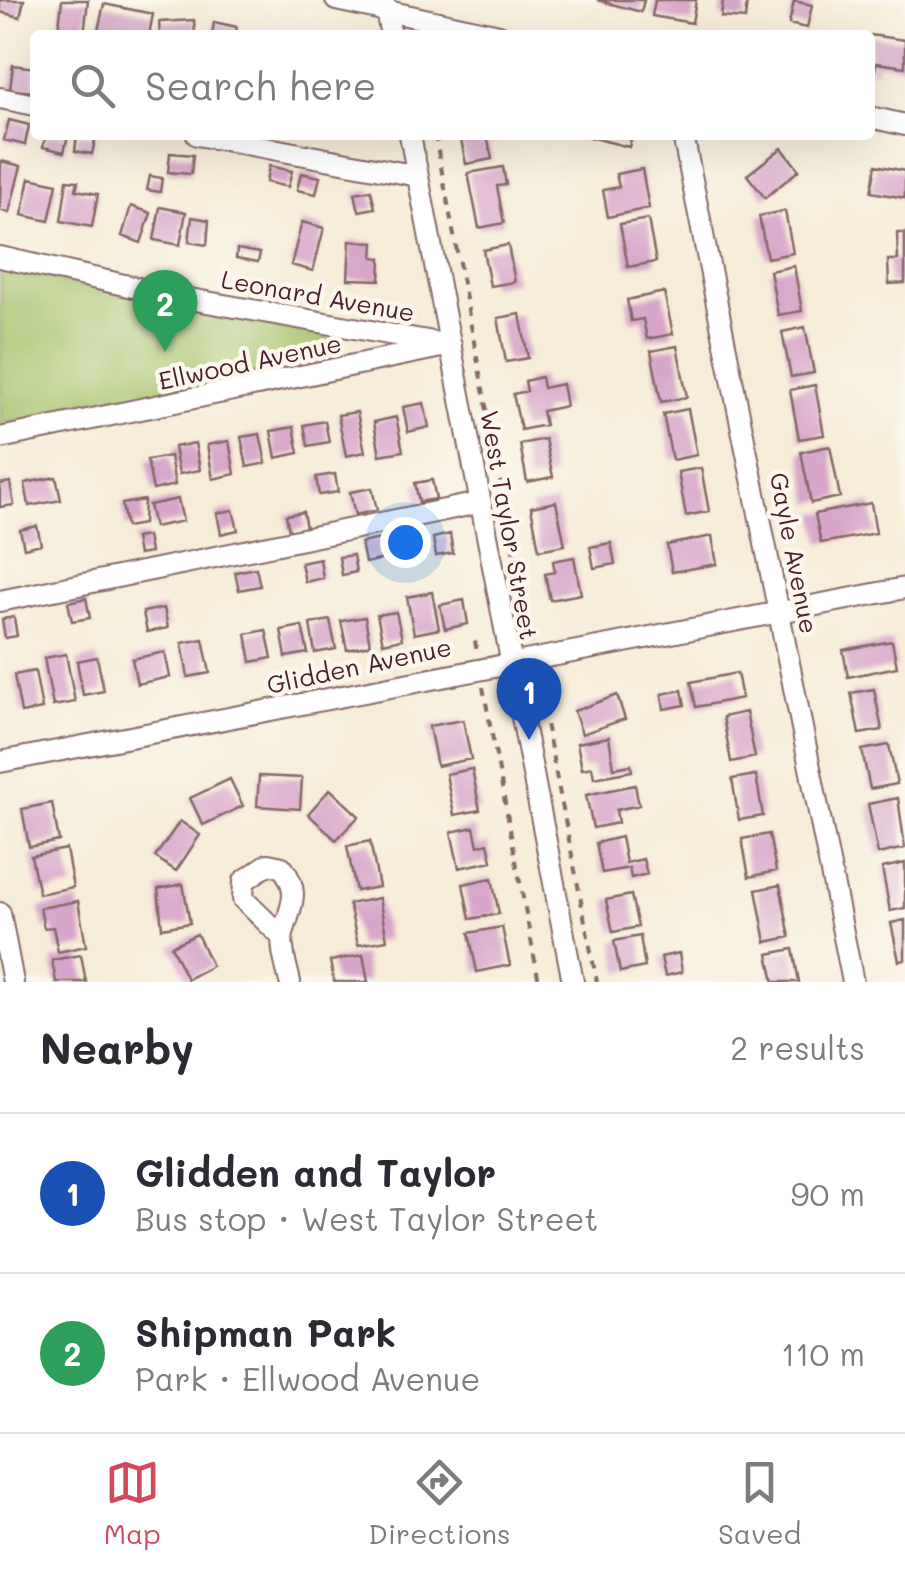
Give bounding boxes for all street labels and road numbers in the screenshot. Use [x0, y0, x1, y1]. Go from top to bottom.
street label: Leonard Avenue [219, 262, 417, 328]
street label: Ellwood Avenue [155, 326, 344, 396]
street label: West Taylor Street [473, 408, 546, 642]
street label: Gayle Avenue [763, 470, 826, 636]
street label: Glidden Avenue [264, 630, 454, 700]

